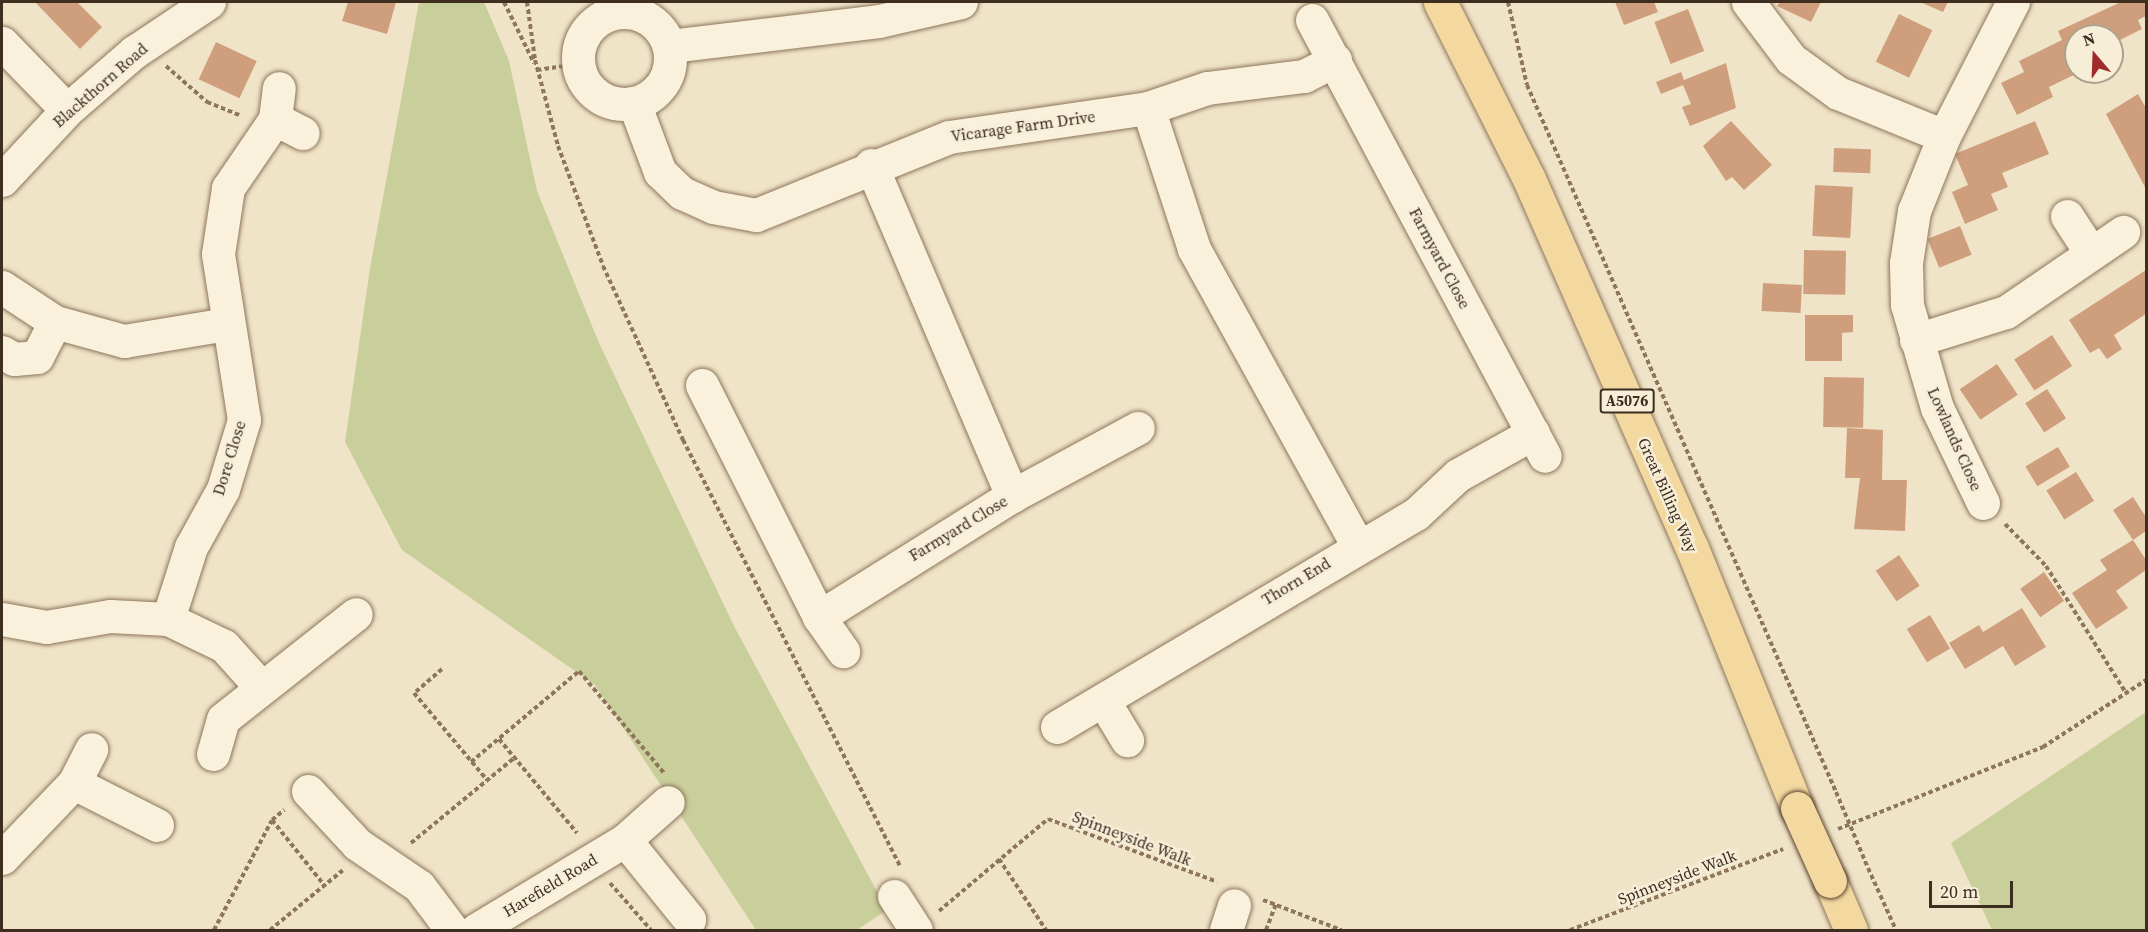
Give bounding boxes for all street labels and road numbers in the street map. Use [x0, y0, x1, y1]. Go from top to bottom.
street label: Blackthorn Road [49, 39, 151, 131]
street label: Vicarage Farm Drive [950, 106, 1096, 146]
street label: Farmyard Close [1405, 204, 1475, 312]
street label: Lowlands Close [1924, 384, 1986, 494]
road number: A5076 [1598, 389, 1656, 413]
street label: Dore Close [209, 418, 249, 498]
street label: Great Billing Way [1634, 435, 1702, 555]
street label: Farmyard Close [905, 491, 1011, 565]
street label: Thorn End [1258, 553, 1334, 609]
street label: Spinneyside Walk [1070, 806, 1194, 870]
street label: Spinneyside Walk [1615, 845, 1739, 909]
street label: Harefield Road [499, 849, 601, 921]

